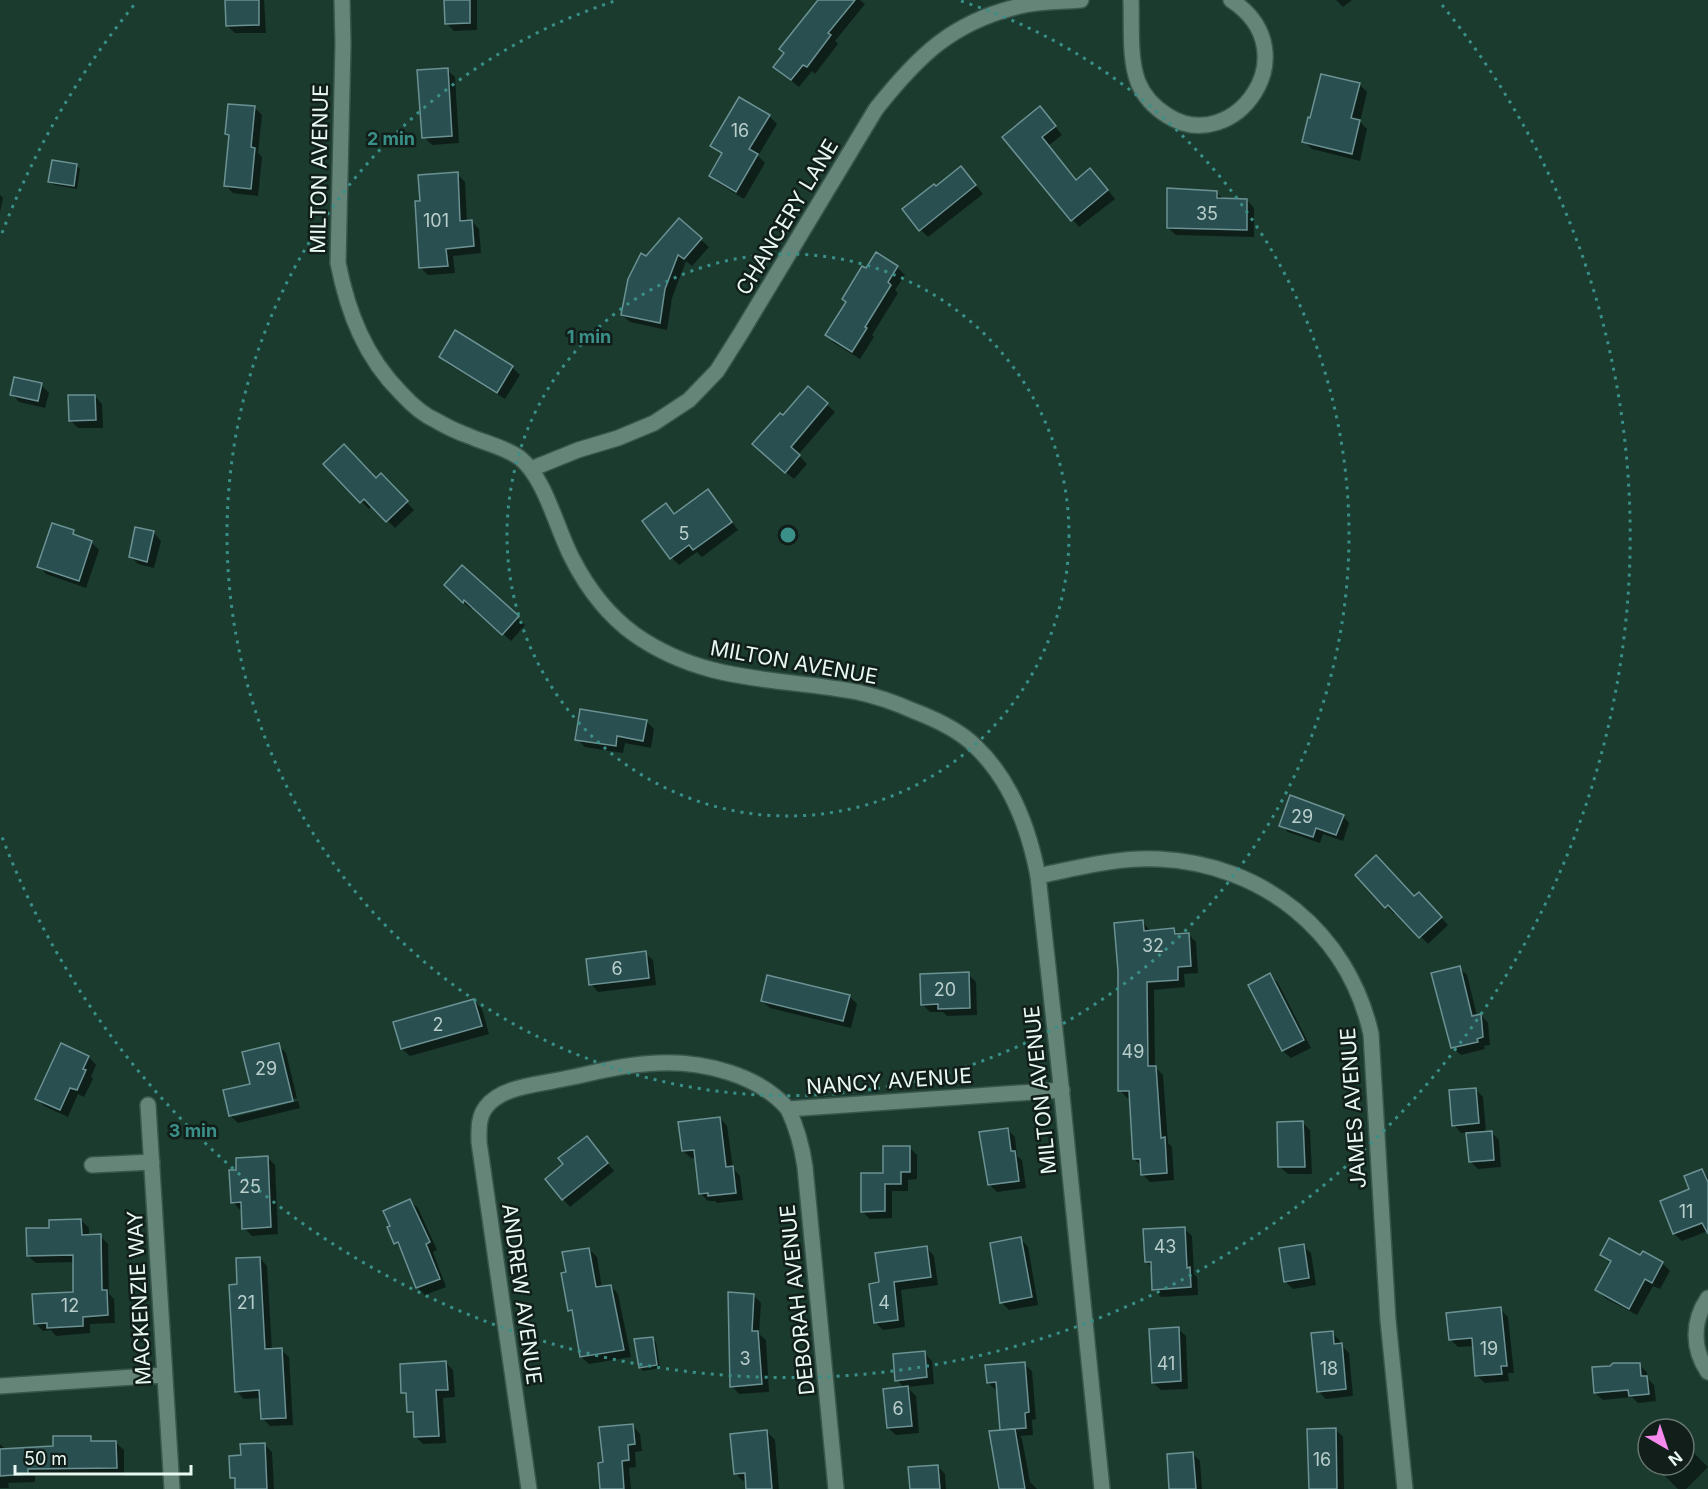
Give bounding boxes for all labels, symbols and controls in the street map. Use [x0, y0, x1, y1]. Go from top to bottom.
street label: MILTON AVENUE [305, 84, 333, 254]
house number: 16 [731, 120, 749, 141]
text: 2 min [367, 128, 415, 149]
street label: CHANCERY LANE [731, 135, 843, 299]
house number: 35 [1196, 203, 1218, 224]
house number: 101 [423, 210, 449, 231]
text: 1 min [567, 326, 611, 347]
house number: 5 [679, 523, 689, 544]
centre of rings [778, 525, 798, 545]
street label: MILTON AVENUE [708, 635, 880, 689]
house number: 29 [1291, 806, 1313, 827]
house number: 32 [1142, 935, 1164, 956]
house number: 6 [611, 958, 623, 979]
house number: 20 [934, 979, 956, 1000]
street label: MILTON AVENUE [1019, 1004, 1061, 1176]
house number: 2 [433, 1014, 443, 1035]
street label: JAMES AVENUE [1335, 1027, 1371, 1189]
house number: 49 [1122, 1041, 1144, 1062]
house number: 29 [255, 1058, 277, 1079]
street label: NANCY AVENUE [805, 1063, 973, 1099]
text: 3 min [169, 1120, 217, 1141]
house number: 25 [239, 1176, 261, 1197]
house number: 11 [1679, 1201, 1693, 1222]
street label: ANDREW AVENUE [497, 1202, 547, 1386]
street label: DEBORAH AVENUE [775, 1204, 819, 1396]
street label: MACKENZIE WAY [122, 1210, 156, 1386]
house number: 43 [1154, 1236, 1176, 1257]
house number: 21 [237, 1292, 255, 1313]
house number: 4 [878, 1292, 890, 1313]
house number: 12 [61, 1295, 79, 1316]
house number: 19 [1480, 1338, 1498, 1359]
house number: 3 [739, 1348, 751, 1369]
house number: 41 [1157, 1353, 1175, 1374]
house number: 18 [1320, 1358, 1338, 1379]
house number: 6 [892, 1398, 904, 1419]
north arrow [1636, 1417, 1696, 1477]
scale bar [15, 1438, 190, 1476]
text: N [1664, 1447, 1686, 1470]
text: 50 m [24, 1448, 67, 1469]
house number: 16 [1313, 1449, 1331, 1470]

